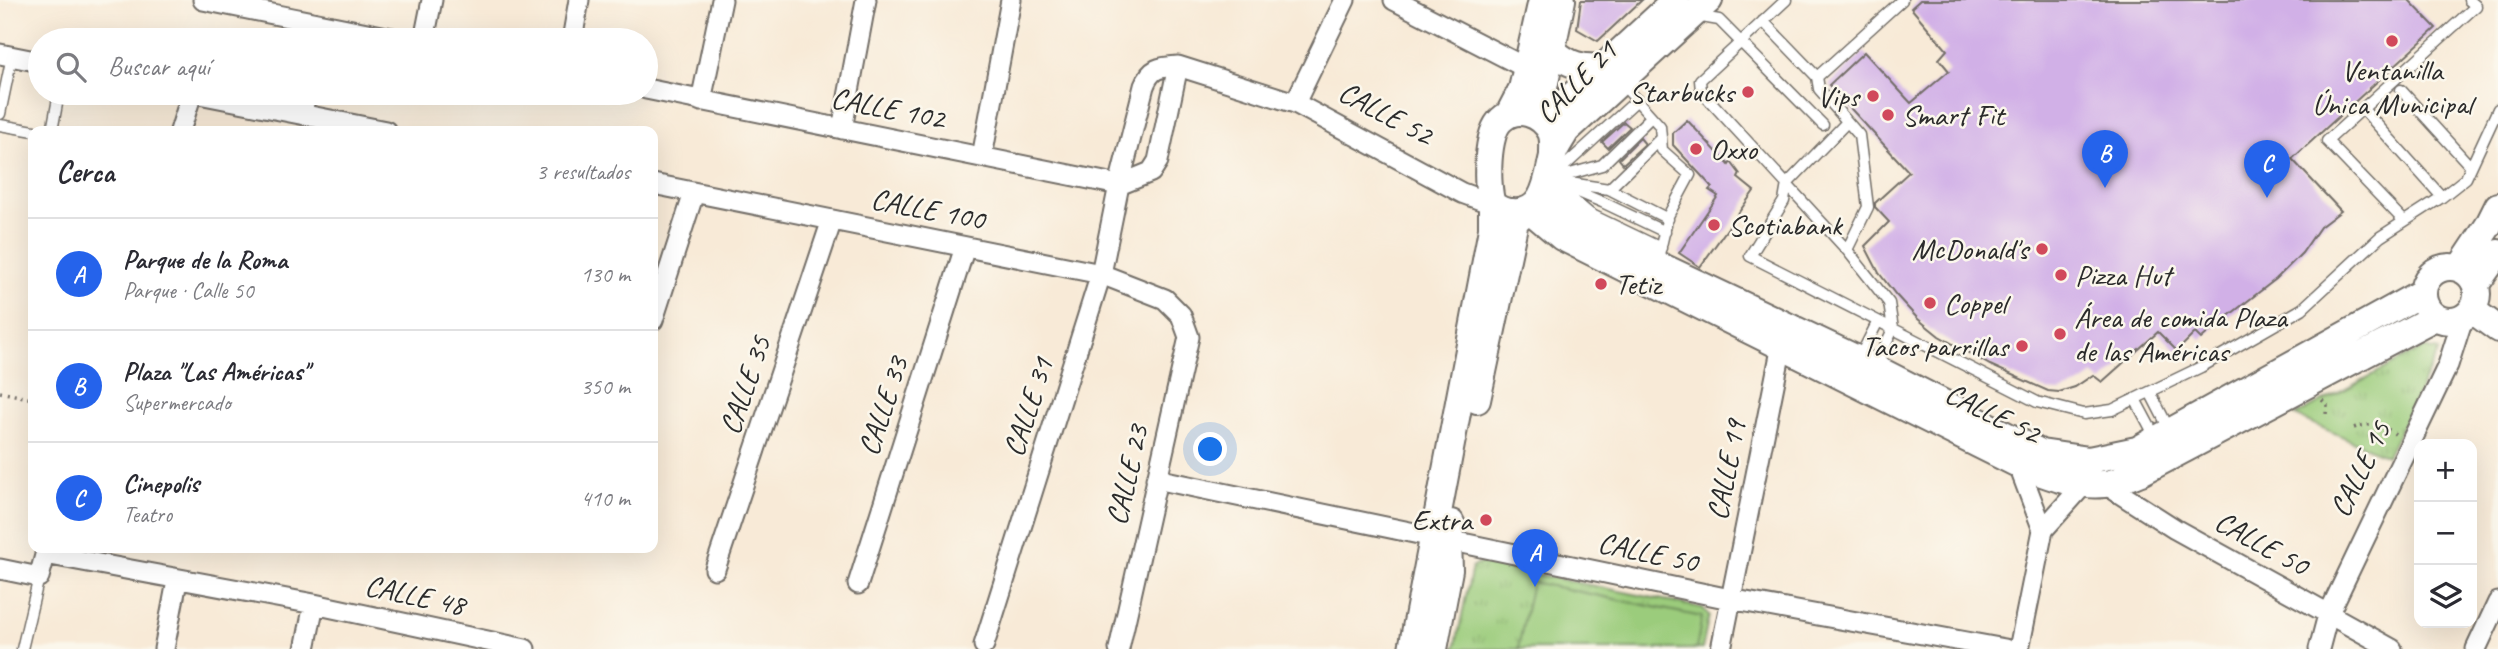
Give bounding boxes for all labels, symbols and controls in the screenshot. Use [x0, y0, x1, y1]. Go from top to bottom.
search box [28, 28, 658, 105]
street label: CALLE 21 [1527, 31, 1626, 132]
marker: Ventanilla Única Municipal [2384, 33, 2400, 49]
icon: search [52, 48, 90, 86]
text: Buscar aquí [108, 50, 210, 83]
place label: Ventanilla Única Municipal [2312, 51, 2477, 123]
street label: CALLE 52 [1332, 72, 1442, 155]
place label: Starbucks [1629, 73, 1737, 111]
place label: Vips [1817, 77, 1862, 115]
street label: CALLE 102 [828, 78, 950, 138]
marker: Starbucks [1740, 84, 1756, 100]
marker: Vips [1865, 88, 1881, 104]
place label: Smart Fit [1902, 96, 2007, 134]
marker: Smart Fit [1880, 107, 1896, 123]
place label: Oxxo [1710, 130, 1758, 168]
pin: B [2082, 130, 2128, 188]
pin: C [2244, 140, 2290, 198]
marker: Oxxo [1688, 141, 1704, 157]
text: Cerca [56, 153, 114, 191]
text: 3 resultados [536, 157, 630, 186]
street label: CALLE 100 [868, 179, 990, 239]
place label: Scotiabank [1728, 206, 1844, 244]
marker: Scotiabank [1706, 217, 1722, 233]
place label: McDonald's [1912, 230, 2031, 268]
marker: McDonald's [2034, 241, 2050, 257]
text: Parque de la Roma [123, 243, 287, 276]
place label: Pizza Hut [2075, 256, 2175, 294]
text: A [73, 260, 85, 289]
text: 130 m [581, 260, 630, 289]
place label: Tetiz [1615, 265, 1663, 303]
marker: Pizza Hut [2053, 267, 2069, 283]
text: Parque · Calle 50 [123, 276, 254, 305]
marker: Tetiz [1593, 276, 1609, 292]
place label: Coppel [1944, 284, 2011, 322]
marker: Coppel [1922, 295, 1938, 311]
place label: Área de comida Plaza de las Américas [2074, 298, 2289, 370]
marker: Área de comida Plaza de las Américas [2052, 326, 2068, 342]
place label: Tacos parrillas [1862, 327, 2011, 365]
street label: CALLE 35 [711, 330, 780, 439]
marker: Tacos parrillas [2014, 338, 2030, 354]
street label: CALLE 33 [849, 350, 917, 460]
street label: CALLE 31 [994, 352, 1062, 461]
text: Plaza "Las Américas" [123, 355, 309, 388]
text: B [73, 372, 85, 401]
text: 350 m [581, 372, 630, 401]
street label: CALLE 52 [1939, 374, 2049, 453]
text: Supermercado [123, 388, 231, 417]
street label: CALLE 19 [1698, 414, 1755, 523]
street label: CALLE 15 [2321, 414, 2400, 523]
street label: CALLE 23 [1097, 419, 1157, 529]
your location [1193, 432, 1227, 466]
map controls [2414, 439, 2477, 628]
button: + [2414, 439, 2477, 502]
text: Cinepolis [123, 467, 199, 500]
text: C [74, 484, 84, 513]
text: 410 m [581, 484, 630, 513]
text: Teatro [123, 500, 172, 529]
place label: Extra [1412, 501, 1474, 539]
street label: CALLE 50 [2208, 502, 2318, 585]
button: − [2414, 502, 2477, 565]
marker: Extra [1478, 512, 1494, 528]
street label: CALLE 50 [1595, 523, 1704, 582]
pin: A [1512, 529, 1558, 587]
button: layers [2414, 565, 2477, 628]
street label: CALLE 48 [362, 566, 471, 625]

